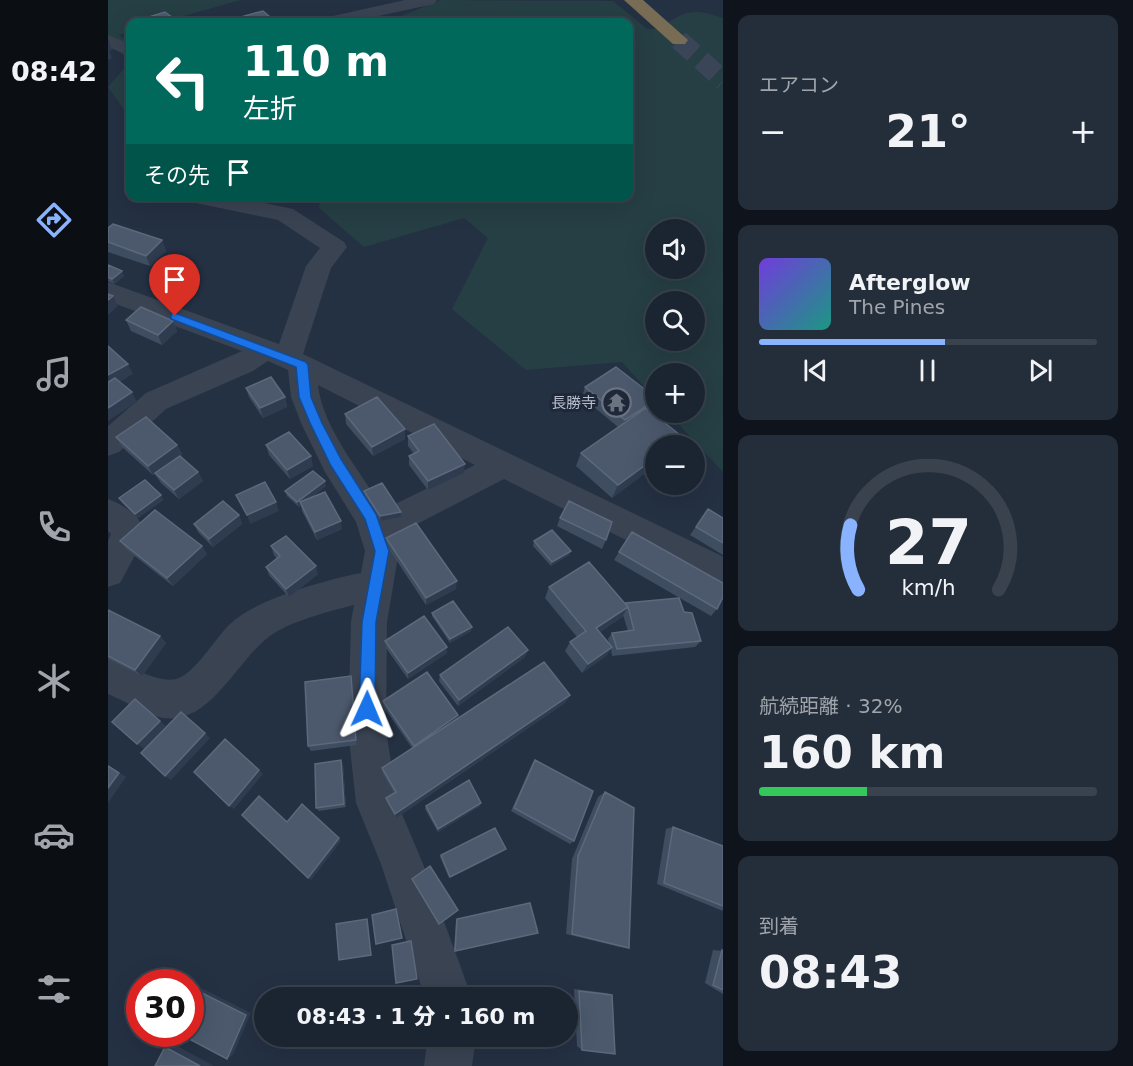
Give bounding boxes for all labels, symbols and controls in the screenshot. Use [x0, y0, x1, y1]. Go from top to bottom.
text: 110 m [243, 37, 389, 86]
icon: left [144, 42, 222, 120]
text: 08:42 [11, 56, 97, 87]
text: エアコン [759, 73, 839, 97]
text: 左折 [243, 93, 297, 124]
text: 21° [885, 105, 971, 158]
text: − [759, 112, 787, 151]
text: + [1069, 112, 1097, 151]
icon: arrive [222, 156, 255, 189]
text: その先 [144, 163, 210, 188]
icon: directions [33, 199, 75, 241]
map controls [645, 219, 705, 495]
button: sound [645, 219, 705, 279]
pin [149, 254, 200, 316]
icon: arrive [158, 263, 191, 296]
text: Afterglow [849, 270, 971, 295]
button: search [645, 291, 705, 351]
text: The Pines [849, 295, 945, 319]
icon: music [33, 353, 75, 395]
icon: previous [799, 354, 832, 387]
icon: pause [911, 354, 944, 387]
icon: next [1024, 354, 1057, 387]
button: + [645, 363, 705, 423]
temple icon: 長勝寺 [601, 387, 633, 419]
place label: 長勝寺 [551, 394, 596, 412]
button: − [645, 435, 705, 495]
icon: phone [33, 506, 75, 548]
text: 27 [885, 506, 971, 579]
text: km/h [901, 575, 955, 600]
icon: climate [33, 660, 75, 702]
position arrow [335, 677, 399, 741]
text: 航続距離 · 32% [759, 694, 903, 718]
text: 160 km [759, 726, 945, 779]
icon: car [33, 814, 75, 856]
text: 到着 [759, 914, 799, 938]
text: 08:43 [759, 946, 902, 999]
icon: filters [33, 968, 75, 1010]
speed limit sign: 30 [126, 969, 204, 1047]
text: 08:43 · 1 分 · 160 m [297, 1004, 535, 1029]

